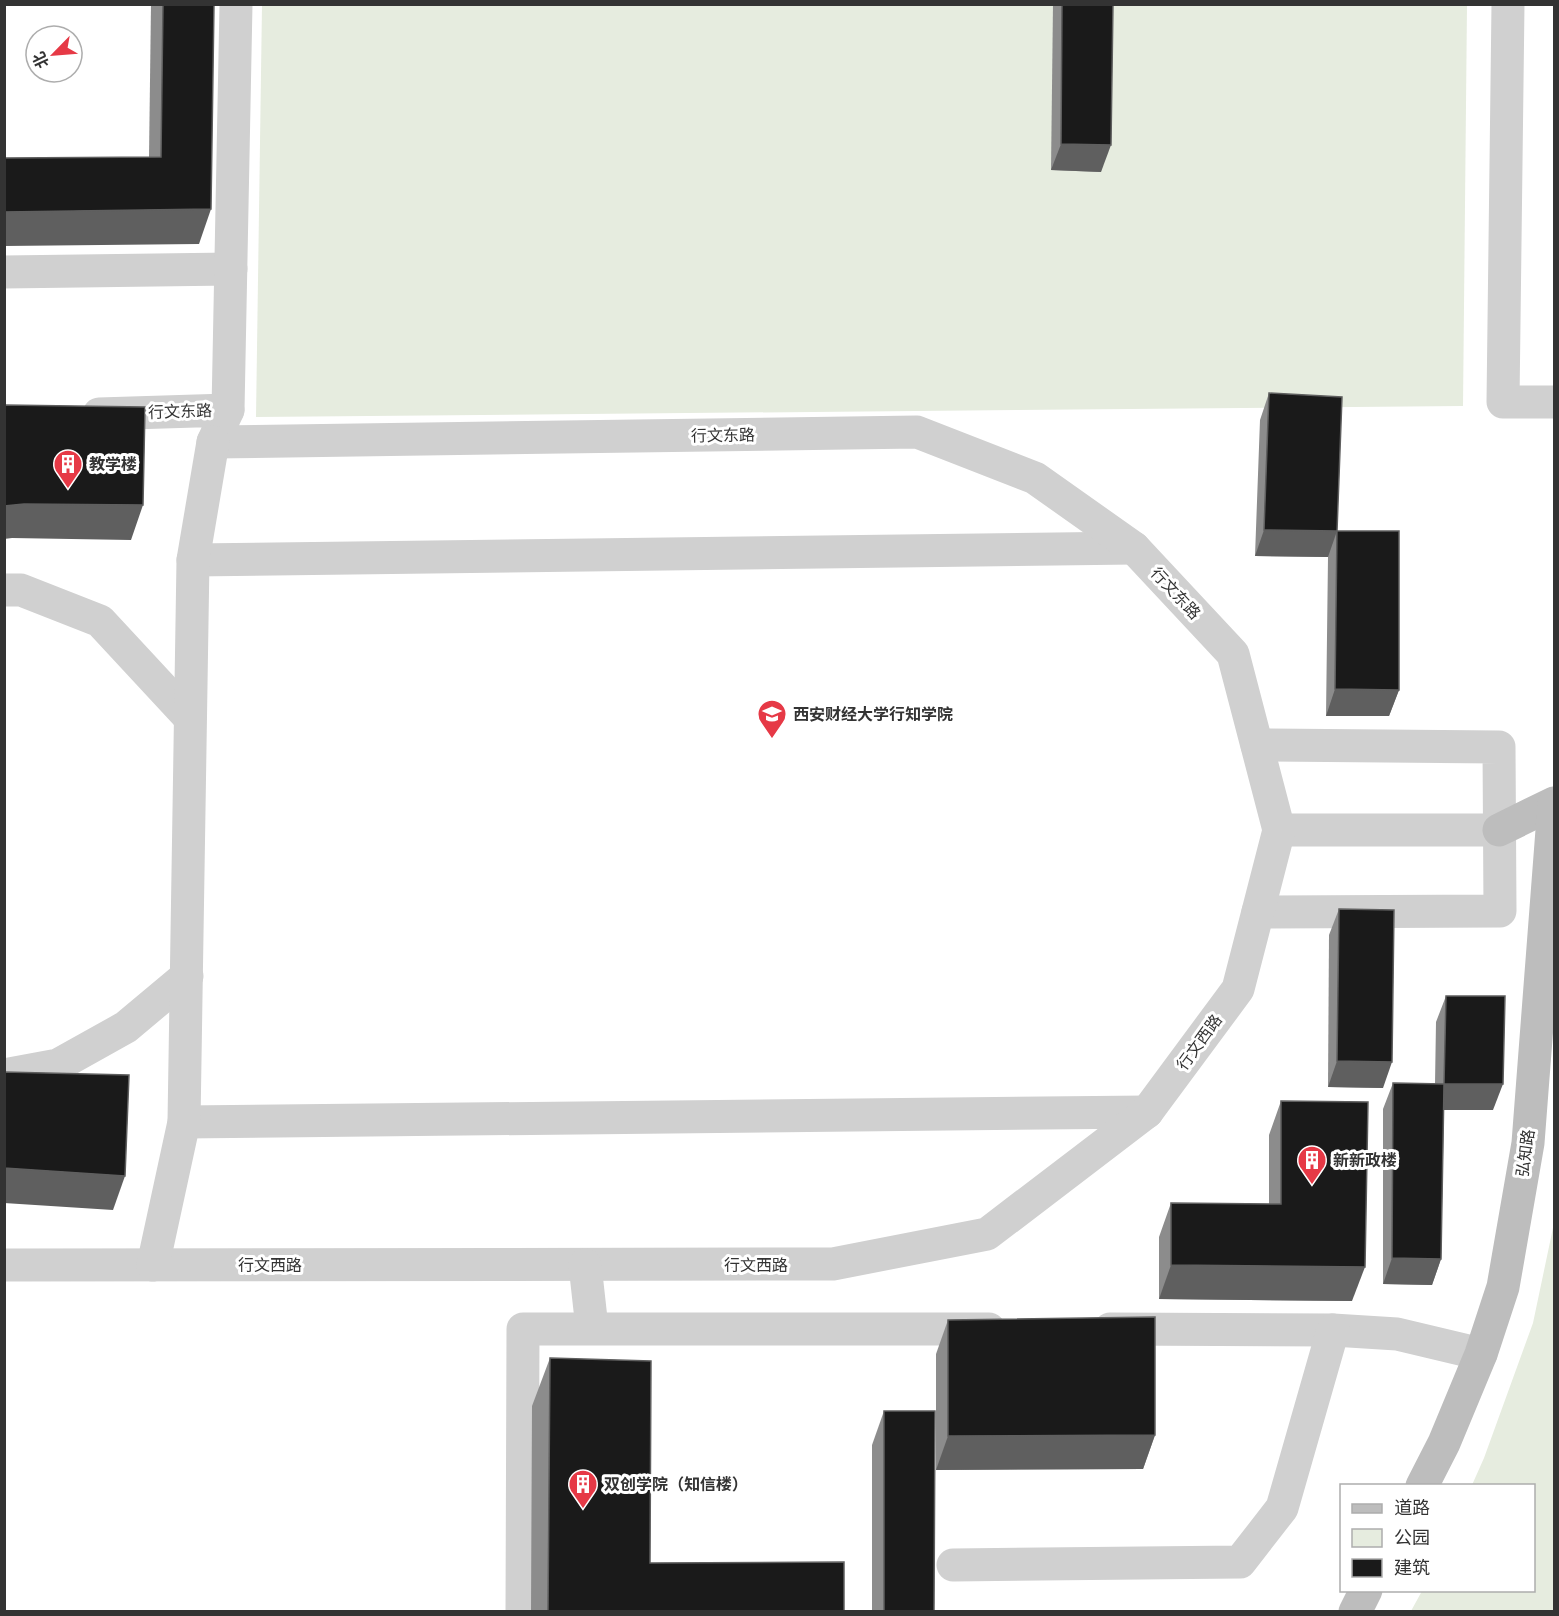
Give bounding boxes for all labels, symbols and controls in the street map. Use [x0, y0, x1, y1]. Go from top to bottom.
north arrow [24, 24, 84, 84]
text: 北 [28, 49, 53, 72]
street label: 行文东路 [148, 400, 212, 422]
street label: 行文东路 [691, 424, 755, 446]
building icon: 教学楼 [52, 448, 84, 490]
place label: 教学楼 [89, 454, 137, 474]
street label: 行文东路 [1147, 563, 1205, 623]
school or university icon: 西安财经大学行知学院 [756, 698, 788, 740]
place label: 西安财经大学行知学院 [793, 704, 953, 724]
street label: 行文西路 [1172, 1010, 1226, 1074]
street label: 弘知路 [1512, 1128, 1538, 1178]
building icon: 新新政楼 [1296, 1144, 1328, 1186]
place label: 新新政楼 [1333, 1150, 1397, 1170]
street label: 行文西路 [238, 1255, 302, 1275]
street label: 行文西路 [724, 1255, 788, 1275]
building icon: 双创学院（知信楼） [567, 1468, 599, 1510]
place label: 双创学院（知信楼） [604, 1474, 748, 1494]
legend [1340, 1484, 1535, 1592]
text: 道路 [1394, 1496, 1430, 1519]
text: 公园 [1394, 1526, 1430, 1549]
text: 建筑 [1394, 1556, 1430, 1579]

